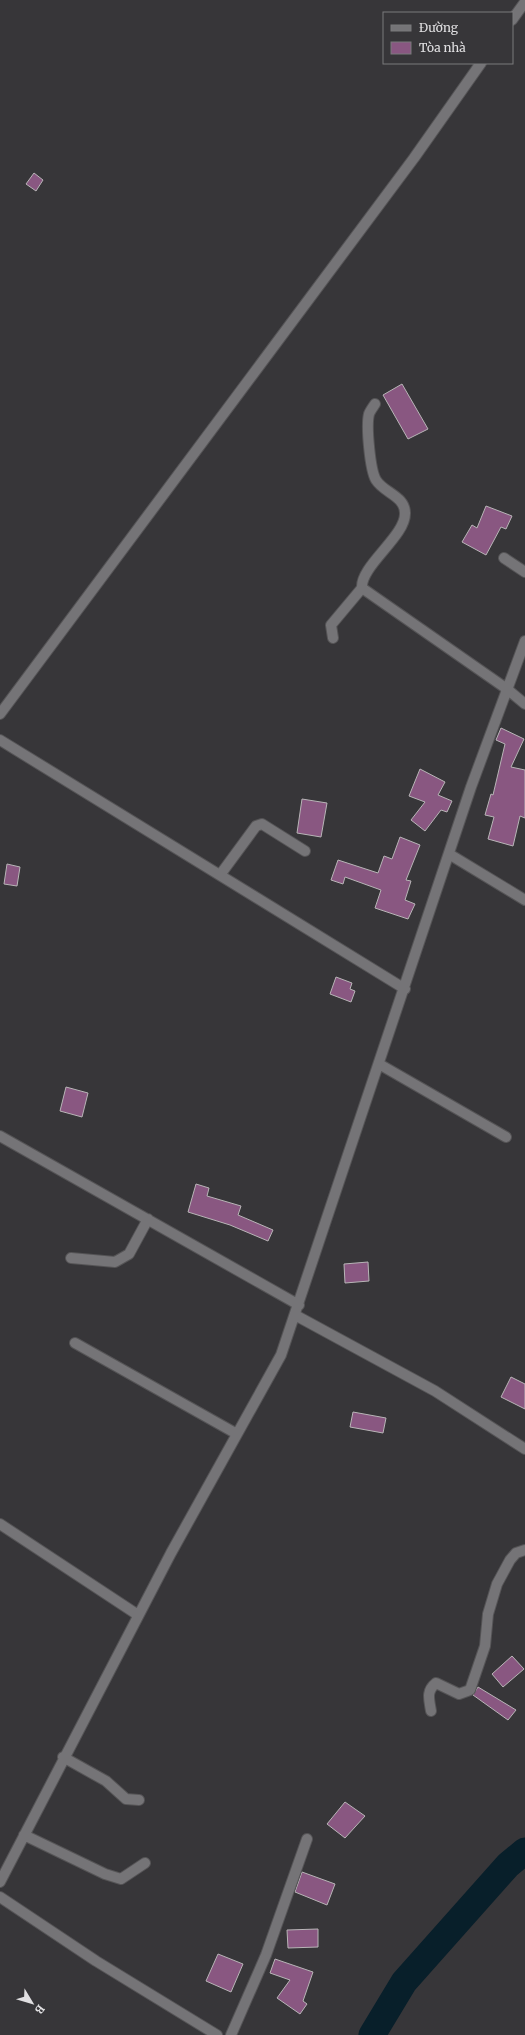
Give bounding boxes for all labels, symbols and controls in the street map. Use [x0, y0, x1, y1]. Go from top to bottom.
legend [383, 12, 513, 64]
text: Đường [419, 20, 459, 35]
text: Tòa nhà [419, 40, 466, 55]
north arrow [12, 1983, 52, 2023]
text: B [32, 2002, 48, 2017]

